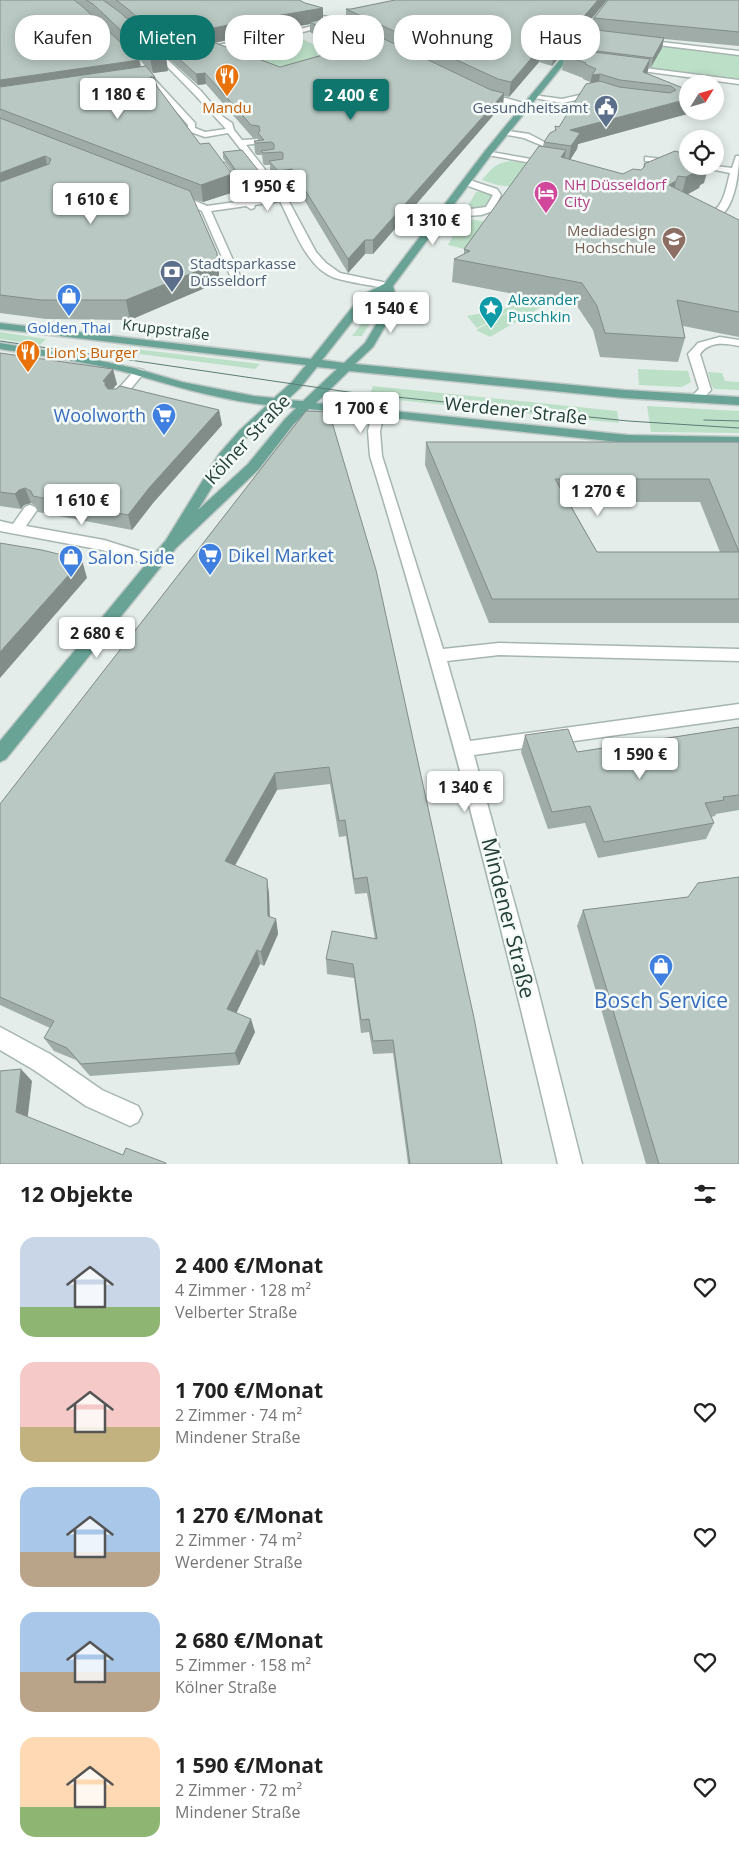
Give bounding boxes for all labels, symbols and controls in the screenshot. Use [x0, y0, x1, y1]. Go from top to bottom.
chip: Kaufen [15, 15, 110, 60]
chip: Mieten [120, 15, 215, 60]
chip: Filter [225, 15, 303, 60]
chip: Neu [313, 15, 384, 60]
chip: Wohnung [394, 15, 511, 60]
chip: Haus [521, 15, 600, 60]
restaurant icon: Mandu [214, 63, 240, 97]
north arrow [679, 75, 724, 120]
map controls [679, 75, 724, 175]
pin: 1 180 € [72, 78, 164, 120]
pin: 2 400 € [305, 78, 397, 121]
text: 1 180 € [91, 83, 145, 105]
text: 2 400 € [324, 84, 378, 106]
public building icon: Gesundheitsamt [593, 94, 619, 128]
place label: Mandu [202, 97, 252, 117]
place label: Gesundheitsamt [472, 97, 588, 117]
button: locate [679, 130, 724, 175]
pin: 1 950 € [222, 170, 314, 212]
place label: NH Düsseldorf City [564, 174, 667, 211]
text: 1 950 € [241, 175, 295, 197]
hotel icon: NH Düsseldorf City [533, 180, 559, 214]
pin: 1 610 € [45, 182, 137, 225]
text: 1 610 € [64, 188, 118, 210]
pin: 1 310 € [387, 204, 479, 246]
text: 1 310 € [406, 209, 460, 231]
place label: Mediadesign Hochschule [567, 220, 656, 257]
school or university icon: Mediadesign Hochschule [661, 226, 687, 260]
place label: Stadtsparkasse Düsseldorf [190, 253, 296, 290]
bank icon: Stadtsparkasse Düsseldorf [159, 259, 185, 293]
shop icon: Golden Thai [56, 283, 82, 317]
place label: Alexander Puschkin [508, 289, 579, 326]
pin: 1 540 € [345, 292, 437, 334]
place icon: Alexander Puschkin [478, 295, 504, 329]
text: 1 540 € [364, 297, 418, 319]
street label: Kruppstraße [121, 314, 211, 344]
place label: Golden Thai [27, 317, 111, 337]
restaurant icon: Lion's Burger [15, 339, 41, 373]
place label: Lion's Burger [46, 342, 138, 362]
street label: Kölner Straße [199, 389, 295, 489]
street label: Werdener Straße [443, 391, 589, 429]
pin: 1 700 € [315, 392, 407, 434]
text: 1 700 € [334, 397, 388, 419]
supermarket icon: Woolworth [151, 402, 177, 436]
place label: Woolworth [54, 403, 146, 427]
pin: 1 270 € [552, 474, 644, 517]
text: 1 270 € [571, 480, 625, 502]
pin: 1 610 € [36, 484, 128, 526]
text: 1 610 € [55, 489, 109, 511]
supermarket icon: Dikel Market [197, 542, 223, 576]
place label: Dikel Market [228, 543, 334, 567]
shop icon: Salon Side [58, 544, 84, 578]
place label: Salon Side [88, 545, 175, 569]
pin: 2 680 € [51, 616, 143, 659]
text: 2 680 € [70, 622, 124, 644]
pin: 1 590 € [594, 738, 686, 780]
text: 1 590 € [613, 743, 667, 765]
pin: 1 340 € [419, 770, 511, 813]
text: 1 340 € [438, 776, 492, 798]
street label: Mindener Straße [476, 835, 542, 1001]
shop icon: Bosch Service [648, 953, 674, 987]
place label: Bosch Service [594, 986, 728, 1014]
text: 12 Objekte [20, 1180, 133, 1208]
icon: filters [691, 1180, 719, 1208]
text: 2 400 €/Monat [175, 1251, 323, 1279]
icon: home [60, 1257, 120, 1317]
icon: heart [691, 1273, 719, 1301]
text: 4 Zimmer · 128 m² [175, 1279, 311, 1301]
text: Velberter Straße [175, 1301, 297, 1323]
text: 1 700 €/Monat [175, 1376, 323, 1404]
icon: home [60, 1382, 120, 1442]
icon: heart [691, 1398, 719, 1426]
text: 2 Zimmer · 74 m² [175, 1404, 302, 1426]
text: Mindener Straße [175, 1426, 300, 1448]
text: 1 270 €/Monat [175, 1501, 323, 1529]
icon: home [60, 1507, 120, 1567]
icon: heart [691, 1523, 719, 1551]
text: 2 Zimmer · 74 m² [175, 1529, 302, 1551]
text: Werdener Straße [175, 1551, 302, 1573]
text: 2 680 €/Monat [175, 1626, 323, 1654]
icon: home [60, 1632, 120, 1692]
icon: heart [691, 1648, 719, 1676]
text: 5 Zimmer · 158 m² [175, 1654, 311, 1676]
text: Kölner Straße [175, 1676, 277, 1698]
text: 1 590 €/Monat [175, 1751, 323, 1779]
icon: home [60, 1757, 120, 1817]
icon: heart [691, 1773, 719, 1801]
text: 2 Zimmer · 72 m² [175, 1779, 302, 1801]
text: Mindener Straße [175, 1801, 300, 1823]

